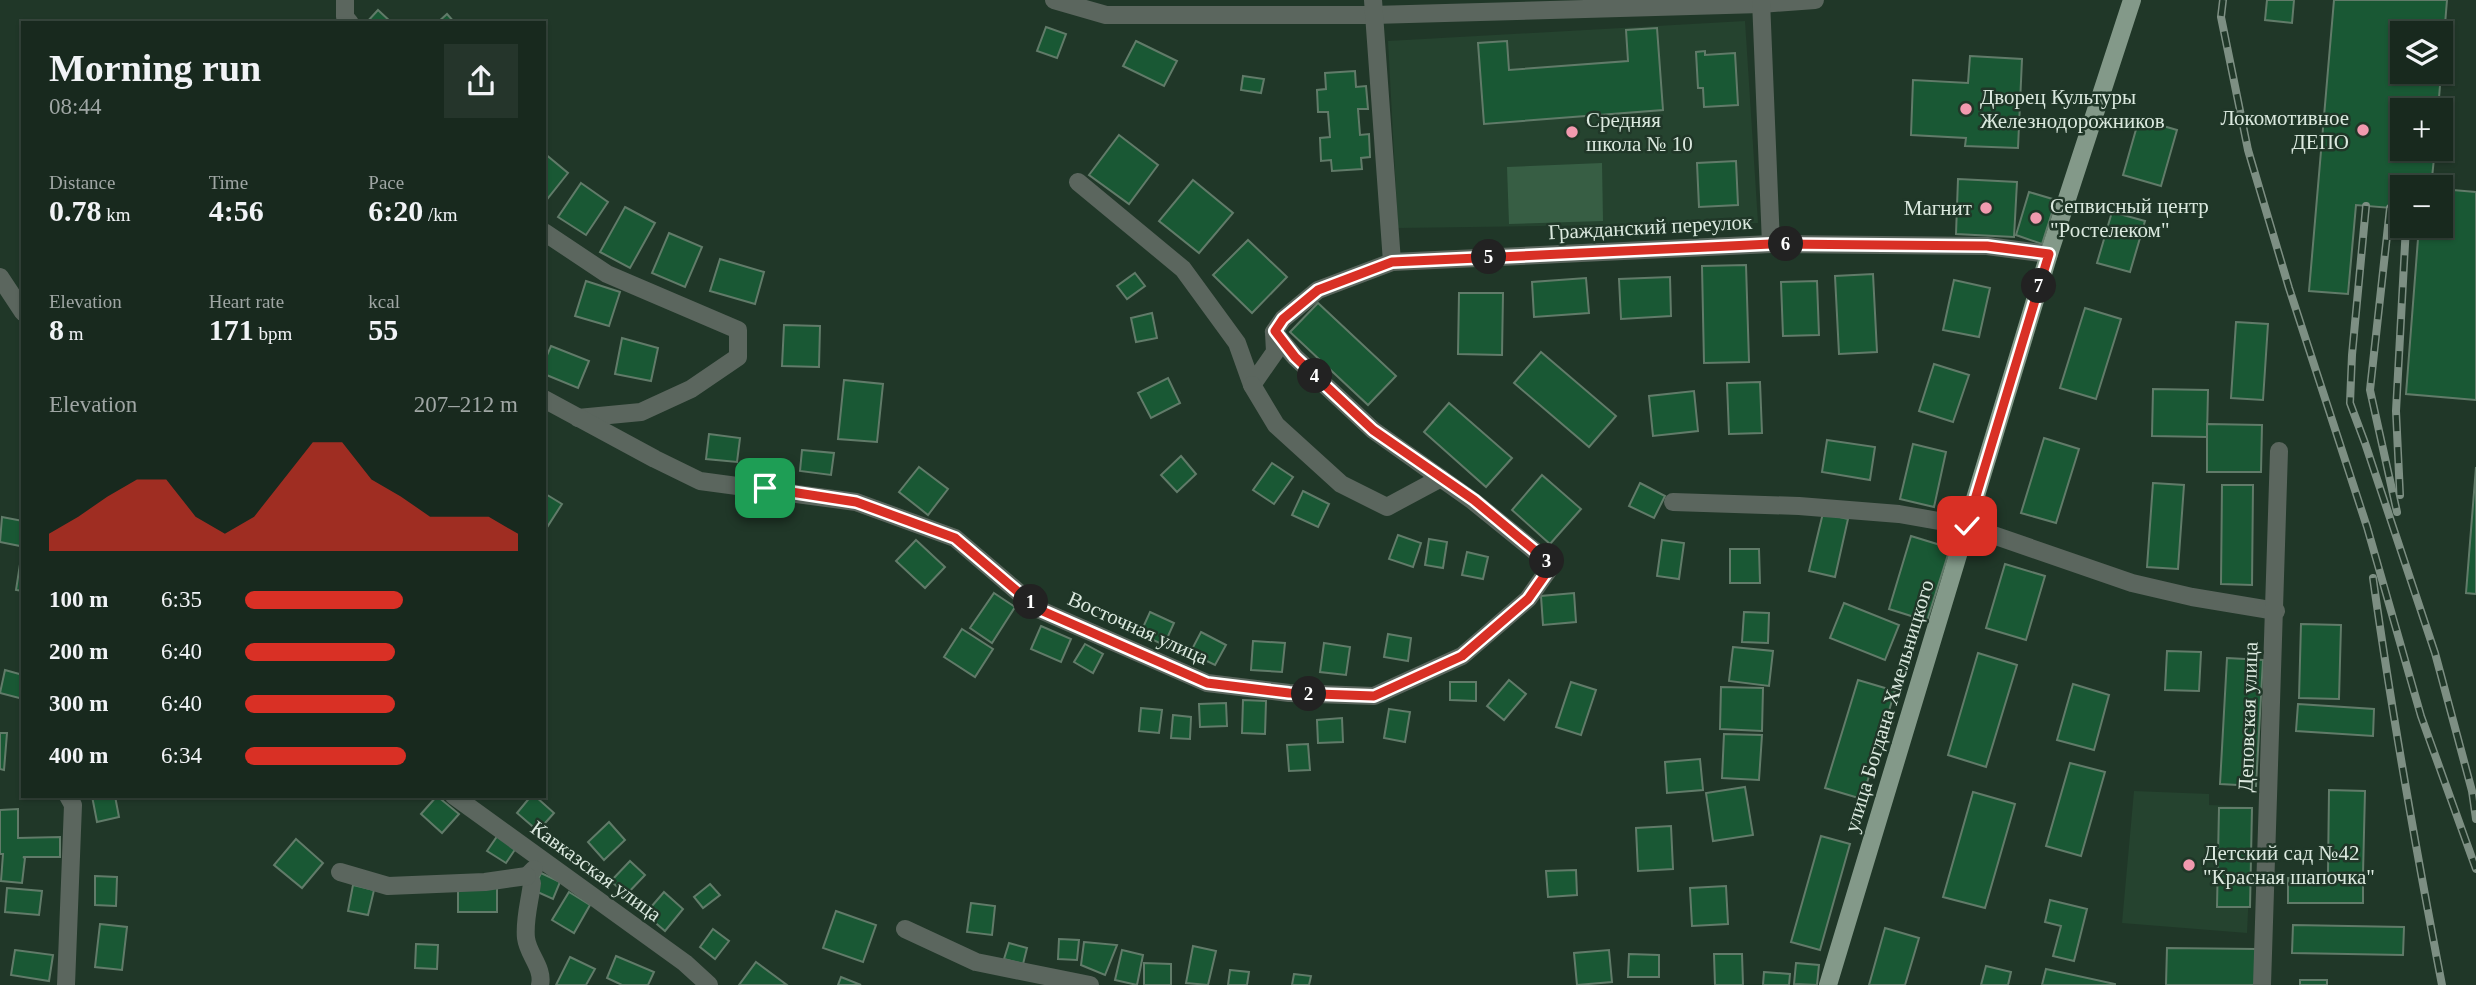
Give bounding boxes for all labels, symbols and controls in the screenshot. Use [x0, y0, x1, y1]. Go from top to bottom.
map controls [2390, 21, 2453, 238]
button: layers [2390, 21, 2453, 84]
button: share [444, 44, 518, 118]
text: Morning run [49, 47, 261, 89]
place label: Дворец Культуры Железнодорожников [1980, 85, 2165, 133]
text: 08:44 [49, 94, 101, 119]
button: + [2390, 98, 2453, 161]
marker: Дворец Культуры Железнодорожников [1958, 101, 1974, 117]
place label: Локомотивное ДЕПО [2220, 106, 2349, 154]
place label: Средняя школа № 10 [1586, 108, 1693, 156]
marker: Локомотивное ДЕПО [2355, 122, 2371, 138]
marker: Средняя школа № 10 [1564, 124, 1580, 140]
text: Distance [49, 172, 115, 193]
text: Time [209, 172, 248, 193]
text: Pace [368, 172, 404, 193]
button: − [2390, 175, 2453, 238]
text: 0.78 [49, 194, 102, 227]
text: 4:56 [209, 194, 264, 227]
text: 6:20 [368, 194, 423, 227]
place label: Сепвисный центр "Ростелеком" [2050, 194, 2209, 242]
place label: Магнит [1904, 196, 1972, 220]
marker: Магнит [1978, 200, 1994, 216]
text: km [102, 204, 131, 225]
text: /km [423, 204, 458, 225]
street label: Гражданский переулок [1547, 210, 1753, 244]
marker: Сепвисный центр "Ростелеком" [2028, 210, 2044, 226]
pin: 6 [1768, 226, 1803, 262]
text: 6 [1781, 233, 1790, 254]
pin: 5 [1472, 240, 1506, 274]
text: 5 [1484, 246, 1493, 267]
pin: 7 [2022, 268, 2056, 304]
text: 7 [2034, 275, 2043, 296]
text: Elevation [49, 291, 122, 312]
text: Heart rate [209, 291, 284, 312]
text: kcal [368, 291, 400, 312]
text: 8 [49, 313, 64, 346]
text: 171 [209, 313, 254, 346]
text: 55 [368, 313, 398, 346]
text: m [64, 323, 84, 344]
text: bpm [254, 323, 292, 344]
pin: 4 [1298, 358, 1332, 394]
text: 4 [1310, 365, 1319, 386]
text: Elevation [49, 392, 137, 417]
text: 207–212 m [414, 392, 518, 417]
pin [735, 458, 795, 518]
icon: arrive [746, 469, 784, 507]
pin [1937, 496, 1997, 556]
icon: check [1948, 507, 1986, 545]
pin: 3 [1530, 544, 1564, 578]
text: 3 [1542, 550, 1551, 571]
street label: улица Богдана Хмельницкого [1839, 577, 1939, 835]
pin: 1 [1014, 584, 1048, 620]
street label: Восточная улица [1064, 586, 1213, 670]
text: 100 m [49, 587, 108, 612]
text: 6:35 [161, 587, 202, 612]
text: 1 [1026, 591, 1035, 612]
text: 200 m [49, 639, 108, 664]
text: 6:40 [161, 639, 202, 664]
street label: Деповская улица [2233, 641, 2263, 793]
pin: 2 [1292, 676, 1326, 712]
text: 2 [1304, 683, 1313, 704]
text: 300 m [49, 691, 108, 716]
text: 6:40 [161, 691, 202, 716]
text: 400 m [49, 743, 108, 768]
text: 6:34 [161, 743, 202, 768]
street label: Кавказская улица [526, 816, 667, 927]
place label: Детский сад №42 "Красная шапочка" [2203, 841, 2375, 889]
marker: Детский сад №42 "Красная шапочка" [2181, 857, 2197, 873]

